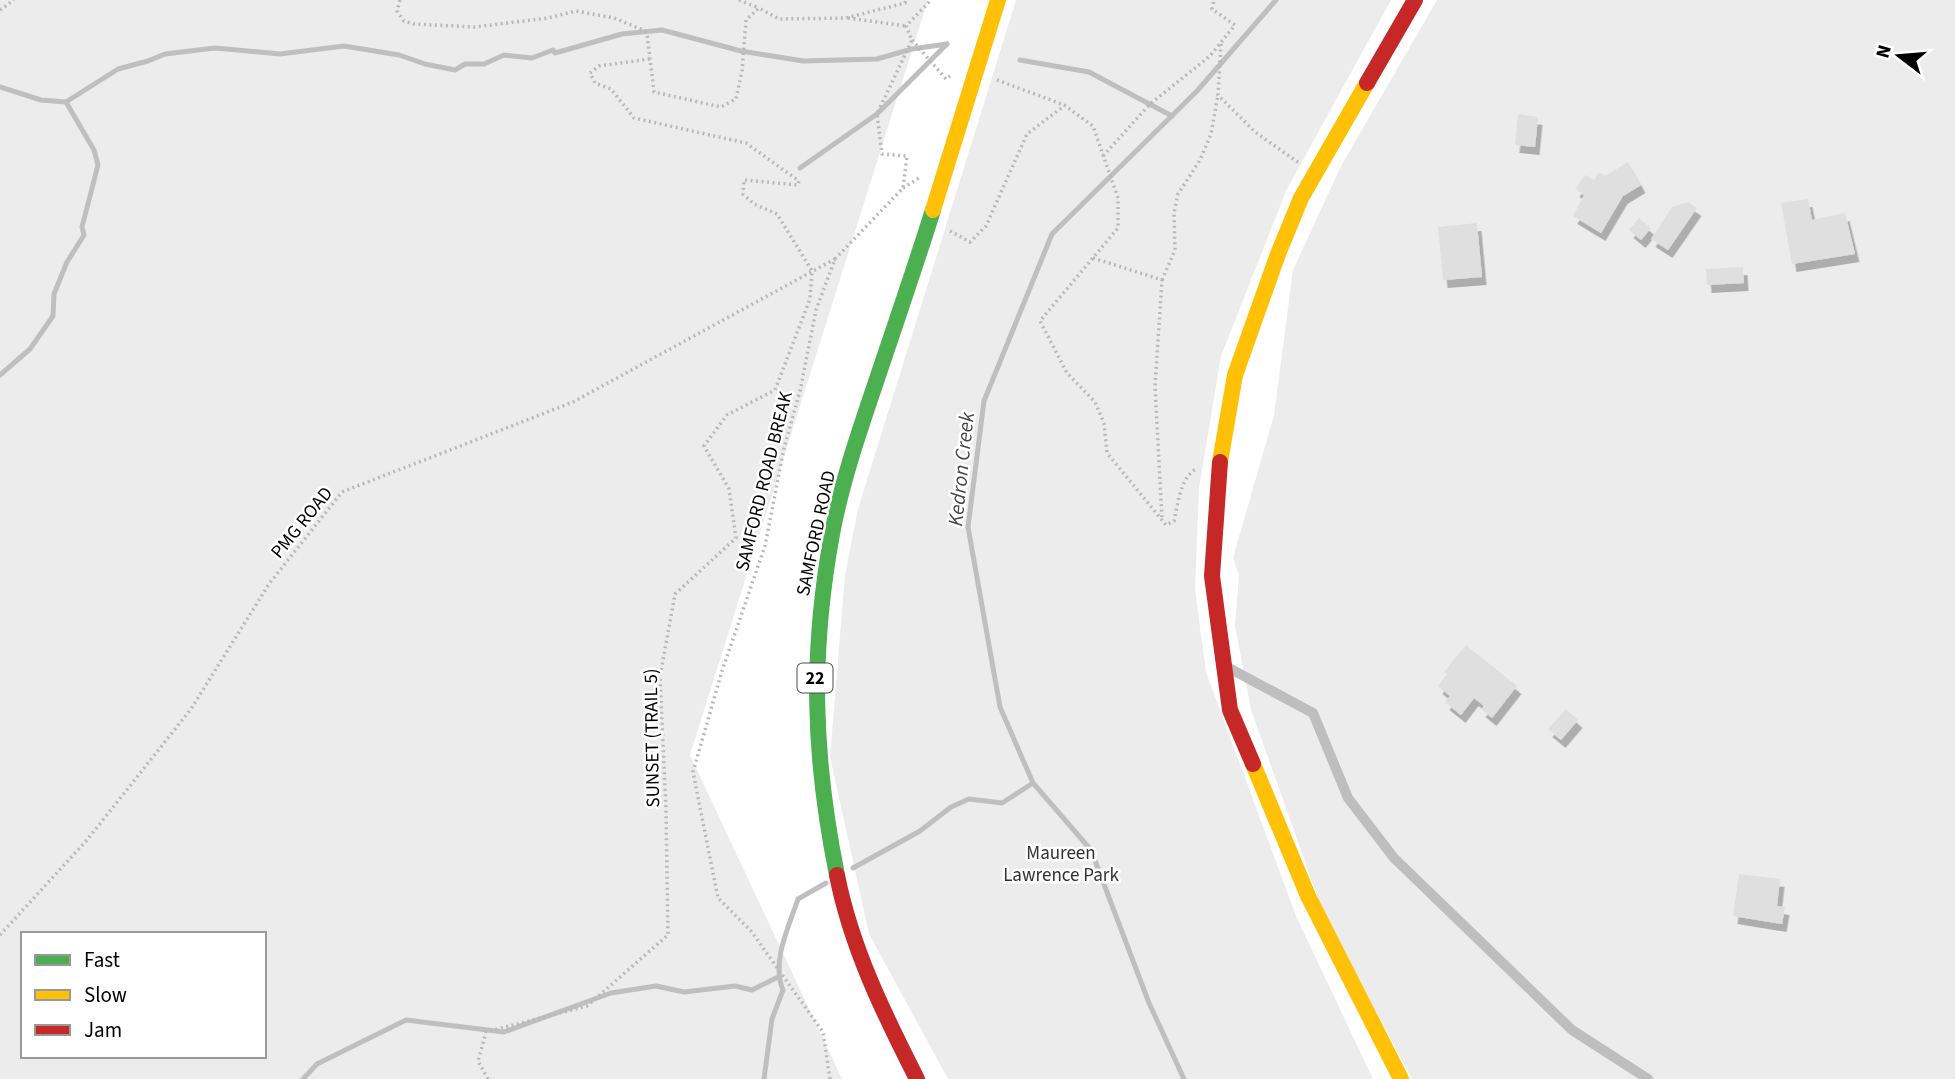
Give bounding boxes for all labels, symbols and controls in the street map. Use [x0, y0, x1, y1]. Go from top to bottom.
north arrow [1864, 21, 1934, 91]
text: N [1869, 42, 1899, 62]
street label: SAMFORD ROAD BREAK [729, 388, 800, 574]
water label: Kedron Creek [940, 410, 982, 527]
street label: SAMFORD ROAD [790, 468, 843, 599]
street label: PMG ROAD [265, 481, 340, 565]
road number: 22 [798, 664, 832, 692]
street label: SUNSET (TRAIL 5) [638, 668, 667, 808]
park label: Maureen Lawrence Park [1003, 840, 1119, 889]
legend [21, 932, 266, 1058]
text: Fast [84, 945, 120, 975]
text: Slow [84, 980, 127, 1010]
text: Jam [84, 1015, 122, 1045]

